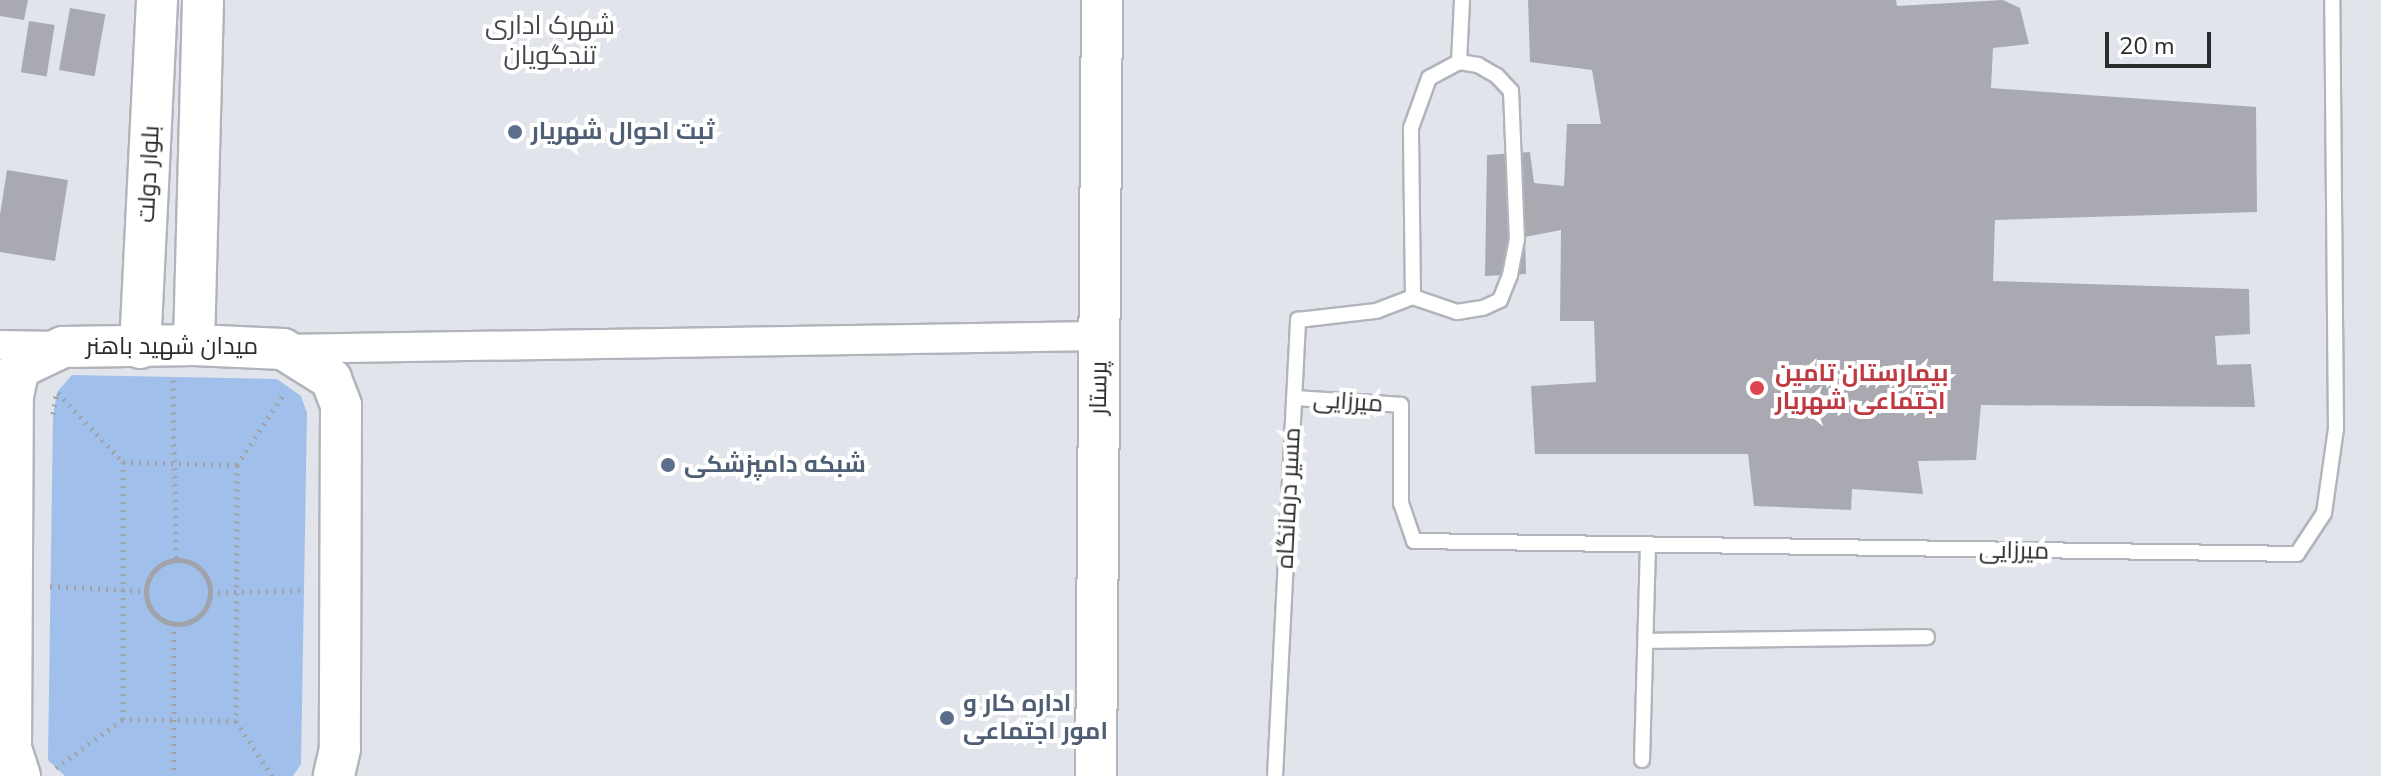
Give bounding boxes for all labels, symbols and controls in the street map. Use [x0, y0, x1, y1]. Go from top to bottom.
district label: شهرک اداری تندگویان [485, 10, 615, 72]
scale bar [2109, 16, 2215, 66]
text: 20 m [2119, 30, 2175, 62]
place label: ثبت احوال شهریار [531, 118, 714, 146]
marker: ثبت احوال شهریار [506, 123, 524, 141]
street label: بلوار دولت [132, 125, 166, 223]
street label: میدان شهید باهنر [86, 333, 258, 361]
place label: بیمارستان تامین اجتماعی شهریار [1775, 360, 1949, 416]
street label: پرستار [1084, 361, 1114, 415]
marker: بیمارستان تامین اجتماعی شهریار [1746, 377, 1768, 399]
street label: میرزایی [1312, 385, 1384, 419]
street label: مسیر درمانگاه [1271, 427, 1307, 569]
place label: شبکه دامپزشکی [684, 451, 866, 479]
marker: شبکه دامپزشکی [659, 456, 677, 474]
street label: میرزایی [1979, 536, 2049, 566]
place label: اداره کار و امور اجتماعی [963, 690, 1108, 746]
marker: اداره کار و امور اجتماعی [938, 709, 956, 727]

